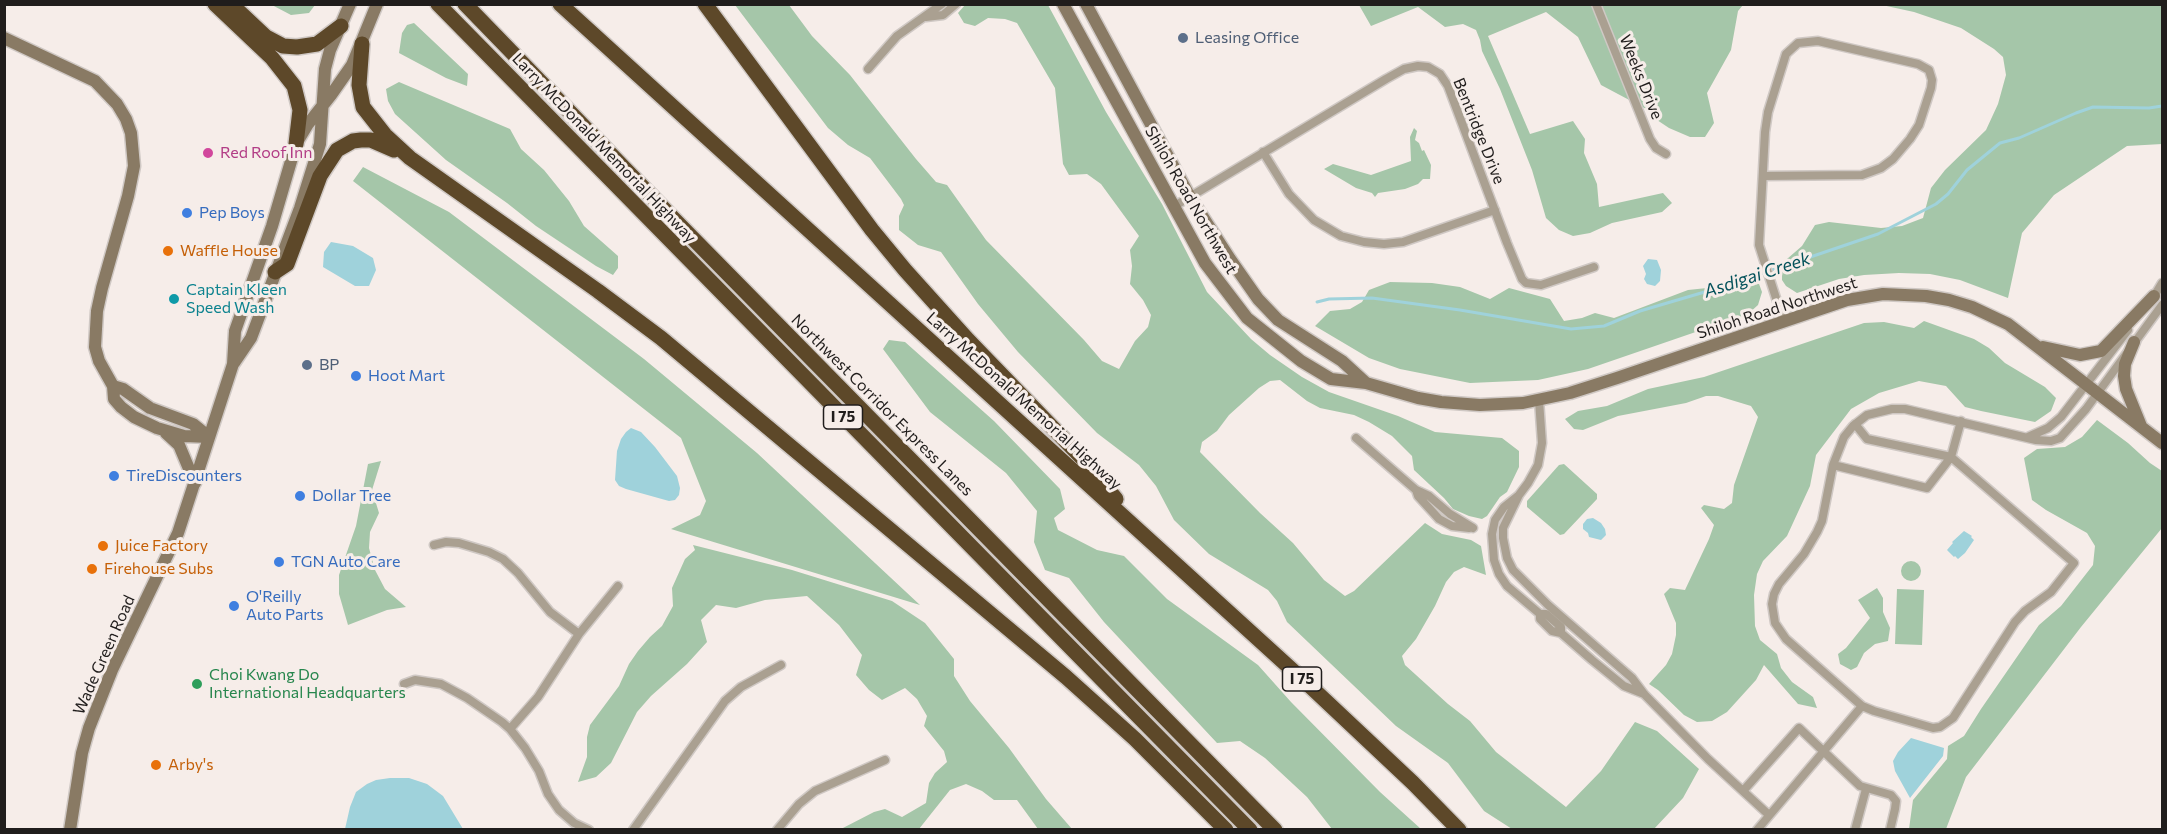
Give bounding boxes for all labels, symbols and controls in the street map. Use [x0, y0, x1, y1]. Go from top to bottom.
place label: Leasing Office [1195, 28, 1299, 48]
marker: Leasing Office [1176, 31, 1190, 45]
street label: Weeks Drive [1615, 32, 1667, 122]
street label: Larry McDonald Memorial Highway [508, 49, 700, 247]
street label: Bentridge Drive [1449, 75, 1509, 187]
street label: Shiloh Road Northwest [1141, 123, 1241, 277]
place label: Red Roof Inn [220, 143, 312, 163]
marker: Red Roof Inn [201, 146, 215, 160]
place label: Pep Boys [199, 203, 265, 223]
marker: Pep Boys [180, 206, 194, 220]
place label: Waffle House [180, 241, 278, 261]
marker: Waffle House [161, 244, 175, 258]
water label: Asdigai Creek [1701, 248, 1813, 302]
street label: Shiloh Road Northwest [1694, 273, 1860, 343]
place label: Captain Kleen Speed Wash [186, 280, 287, 318]
marker: Captain Kleen Speed Wash [167, 292, 181, 306]
street label: Larry McDonald Memorial Highway [922, 308, 1126, 494]
street label: Northwest Corridor Express Lanes [787, 310, 977, 500]
place label: BP [319, 355, 339, 375]
marker: BP [300, 358, 314, 372]
place label: Hoot Mart [368, 366, 445, 386]
marker: Hoot Mart [349, 369, 363, 383]
road number: I 75 [824, 405, 862, 429]
place label: TireDiscounters [126, 466, 242, 486]
marker: TireDiscounters [107, 469, 121, 483]
place label: Dollar Tree [312, 486, 391, 506]
marker: Dollar Tree [293, 489, 307, 503]
place label: Juice Factory [115, 536, 208, 556]
marker: Juice Factory [96, 539, 110, 553]
place label: TGN Auto Care [291, 552, 400, 572]
marker: TGN Auto Care [272, 555, 286, 569]
place label: Firehouse Subs [104, 559, 213, 579]
marker: Firehouse Subs [85, 562, 99, 576]
place label: O'Reilly Auto Parts [246, 587, 324, 625]
street label: Wade Green Road [69, 592, 139, 718]
marker: O'Reilly Auto Parts [227, 599, 241, 613]
place label: Choi Kwang Do International Headquarters [209, 665, 406, 703]
road number: I 75 [1282, 667, 1322, 691]
marker: Choi Kwang Do International Headquarters [190, 677, 204, 691]
place label: Arby's [168, 755, 213, 775]
marker: Arby's [149, 758, 163, 772]

